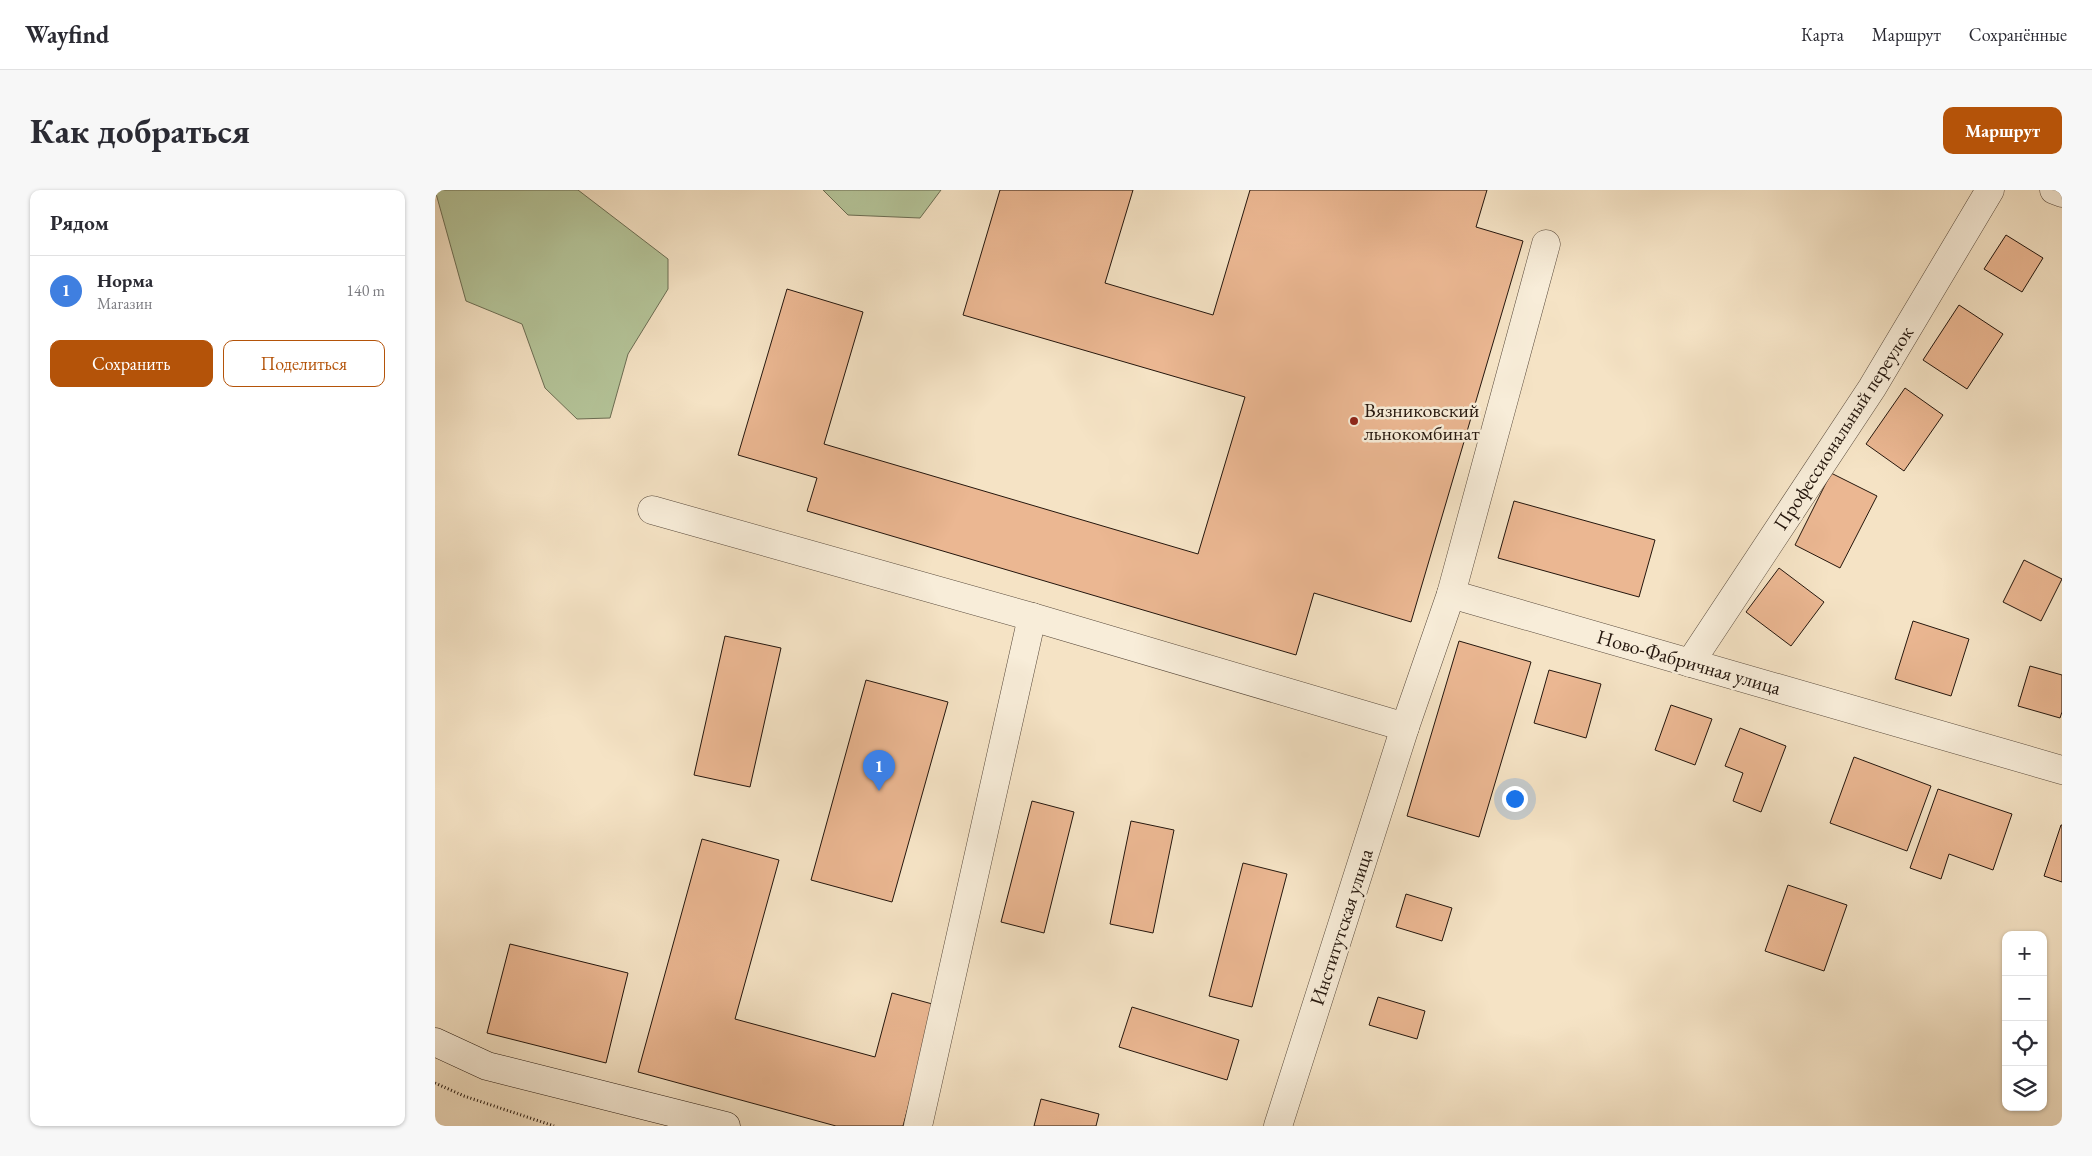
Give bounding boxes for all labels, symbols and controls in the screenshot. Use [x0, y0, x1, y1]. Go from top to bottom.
text: Wayfind [25, 19, 109, 50]
text: Карта [1801, 23, 1844, 46]
text: Маршрут [1872, 23, 1941, 46]
text: Сохранённые [1969, 23, 2067, 46]
button: Маршрут [1943, 107, 2062, 154]
text: Как добраться [30, 108, 250, 153]
text: Рядом [50, 209, 109, 236]
text: Норма [97, 268, 153, 293]
text: 1 [62, 280, 70, 301]
text: 140 m [346, 280, 385, 301]
text: Магазин [97, 293, 152, 314]
street label: Профессиональный переулок [1767, 321, 1919, 535]
button: Сохранить [50, 340, 213, 387]
button: Поделиться [223, 340, 385, 387]
place label: Вязниковский льнокомбинат [1364, 397, 1480, 446]
marker: Вязниковский льнокомбинат [1348, 415, 1360, 427]
street label: Ново-Фабричная улица [1594, 623, 1784, 701]
pin: 1 [863, 750, 895, 791]
your location [1502, 786, 1528, 812]
street label: Институтская улица [1303, 845, 1379, 1009]
map controls [2002, 931, 2047, 1111]
button: + [2002, 931, 2047, 976]
button: − [2002, 976, 2047, 1021]
button: locate [2002, 1021, 2047, 1066]
button: layers [2002, 1066, 2047, 1111]

